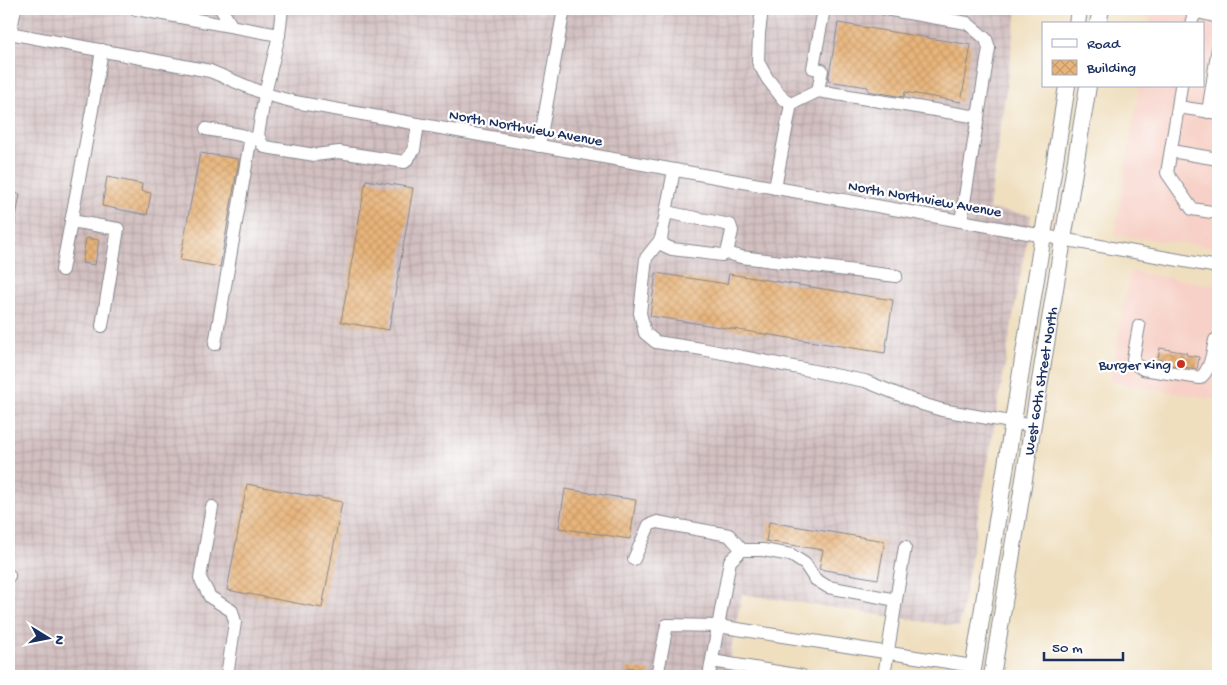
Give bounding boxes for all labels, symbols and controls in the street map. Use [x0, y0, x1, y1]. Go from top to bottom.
legend [1042, 22, 1204, 88]
text: Road [1087, 36, 1121, 54]
text: Building [1086, 60, 1136, 78]
street label: North Northview Avenue [447, 107, 604, 151]
street label: North Northview Avenue [846, 178, 1003, 222]
street label: West 60th Street North [1021, 306, 1063, 457]
place label: Burger King [1098, 357, 1171, 375]
marker: Burger King [1175, 358, 1187, 370]
north arrow [22, 612, 72, 662]
scale bar [1044, 630, 1123, 662]
text: N [49, 634, 68, 646]
text: 50 m [1052, 640, 1083, 658]

